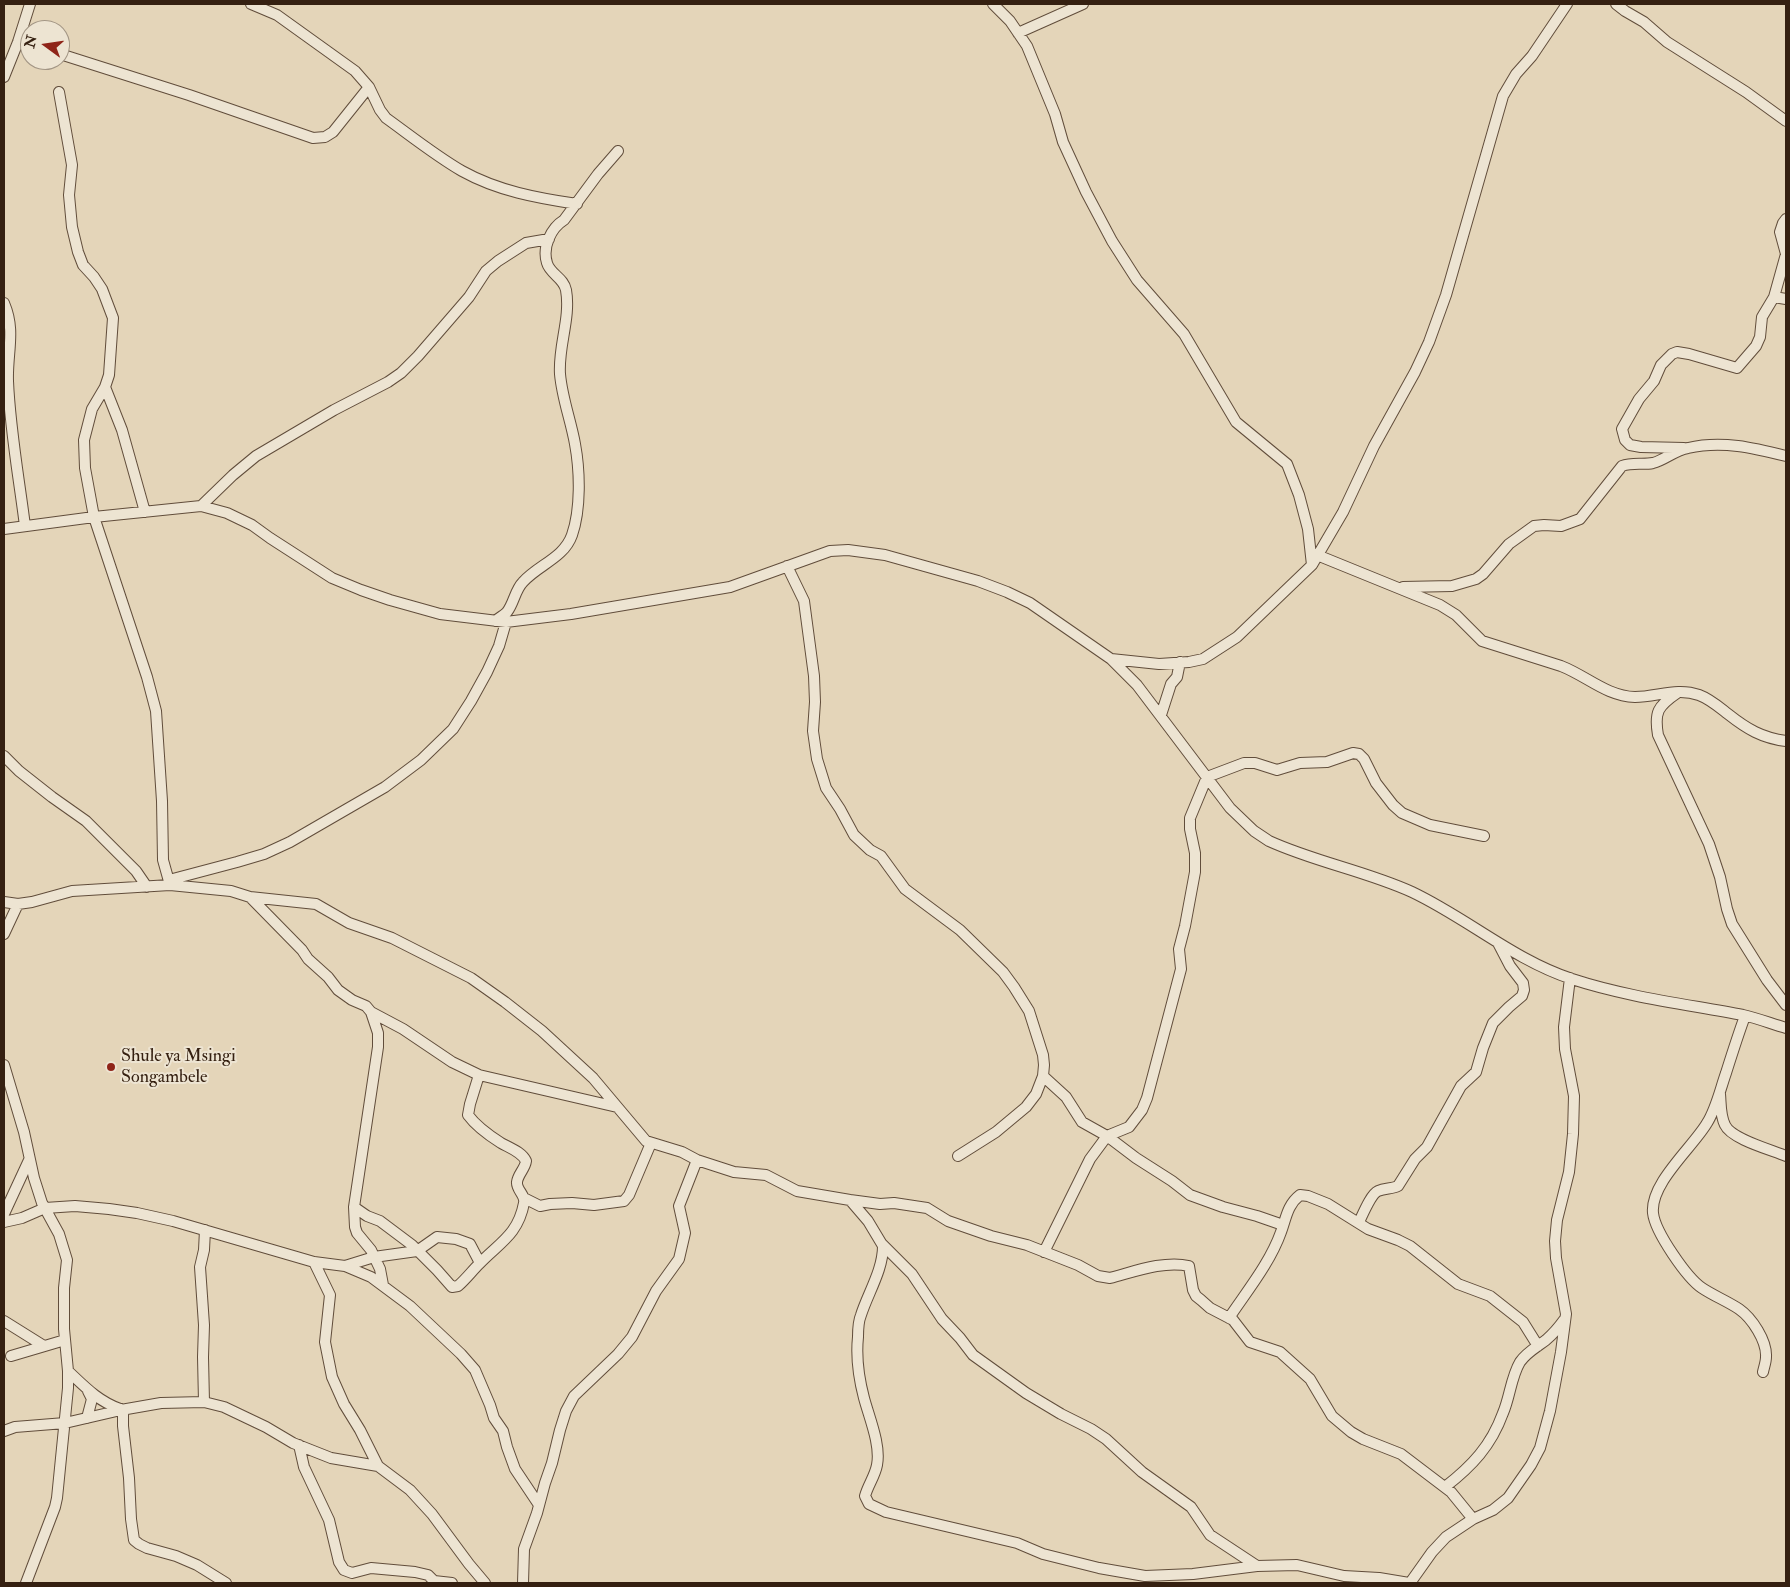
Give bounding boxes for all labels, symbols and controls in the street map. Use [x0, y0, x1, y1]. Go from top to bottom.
north arrow [20, 20, 70, 70]
text: N [21, 33, 41, 50]
place label: Shule ya Msingi Songambele [121, 1046, 236, 1088]
marker: Shule ya Msingi Songambele [105, 1061, 117, 1073]

